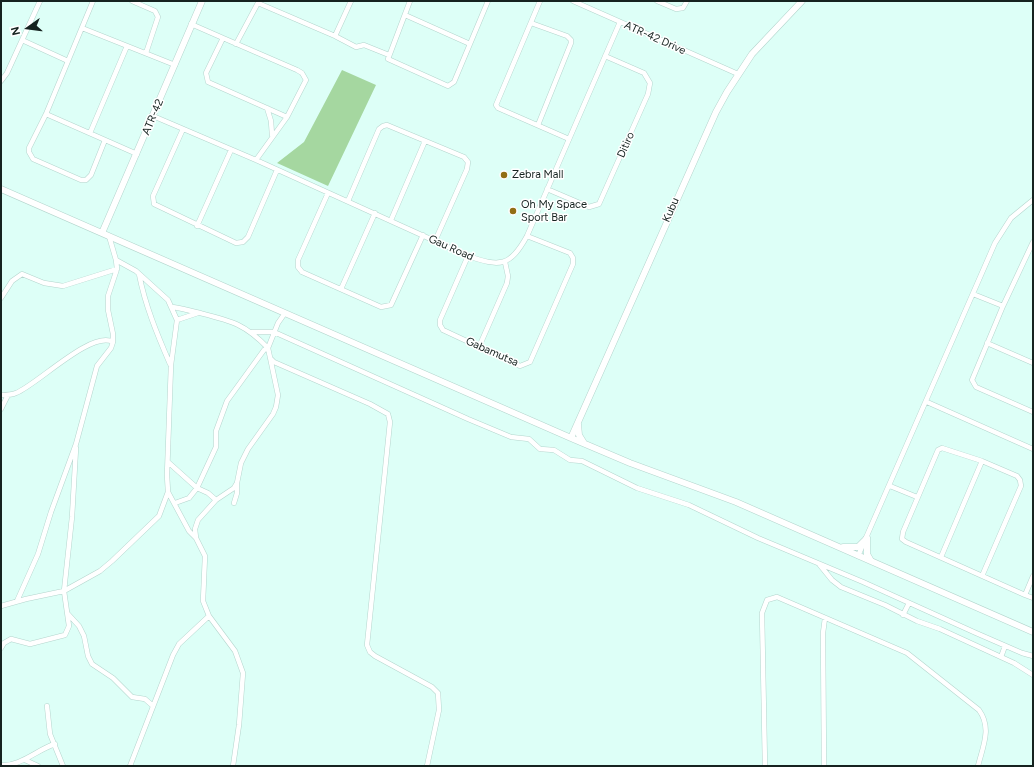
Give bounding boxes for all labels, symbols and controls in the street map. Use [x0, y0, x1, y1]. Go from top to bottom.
north arrow [8, 8, 48, 48]
street label: ATR-42 Drive [622, 19, 688, 57]
text: N [9, 25, 23, 37]
street label: ATR-42 [140, 97, 166, 137]
street label: Ditiro [614, 130, 638, 160]
place label: Zebra Mall [512, 168, 563, 182]
marker: Zebra Mall [499, 170, 509, 180]
street label: Kubu [660, 196, 682, 224]
place label: Oh My Space Sport Bar [521, 198, 587, 224]
marker: Oh My Space Sport Bar [508, 206, 518, 216]
street label: Gau Road [426, 232, 476, 264]
street label: Gabamutsa [464, 334, 520, 370]

